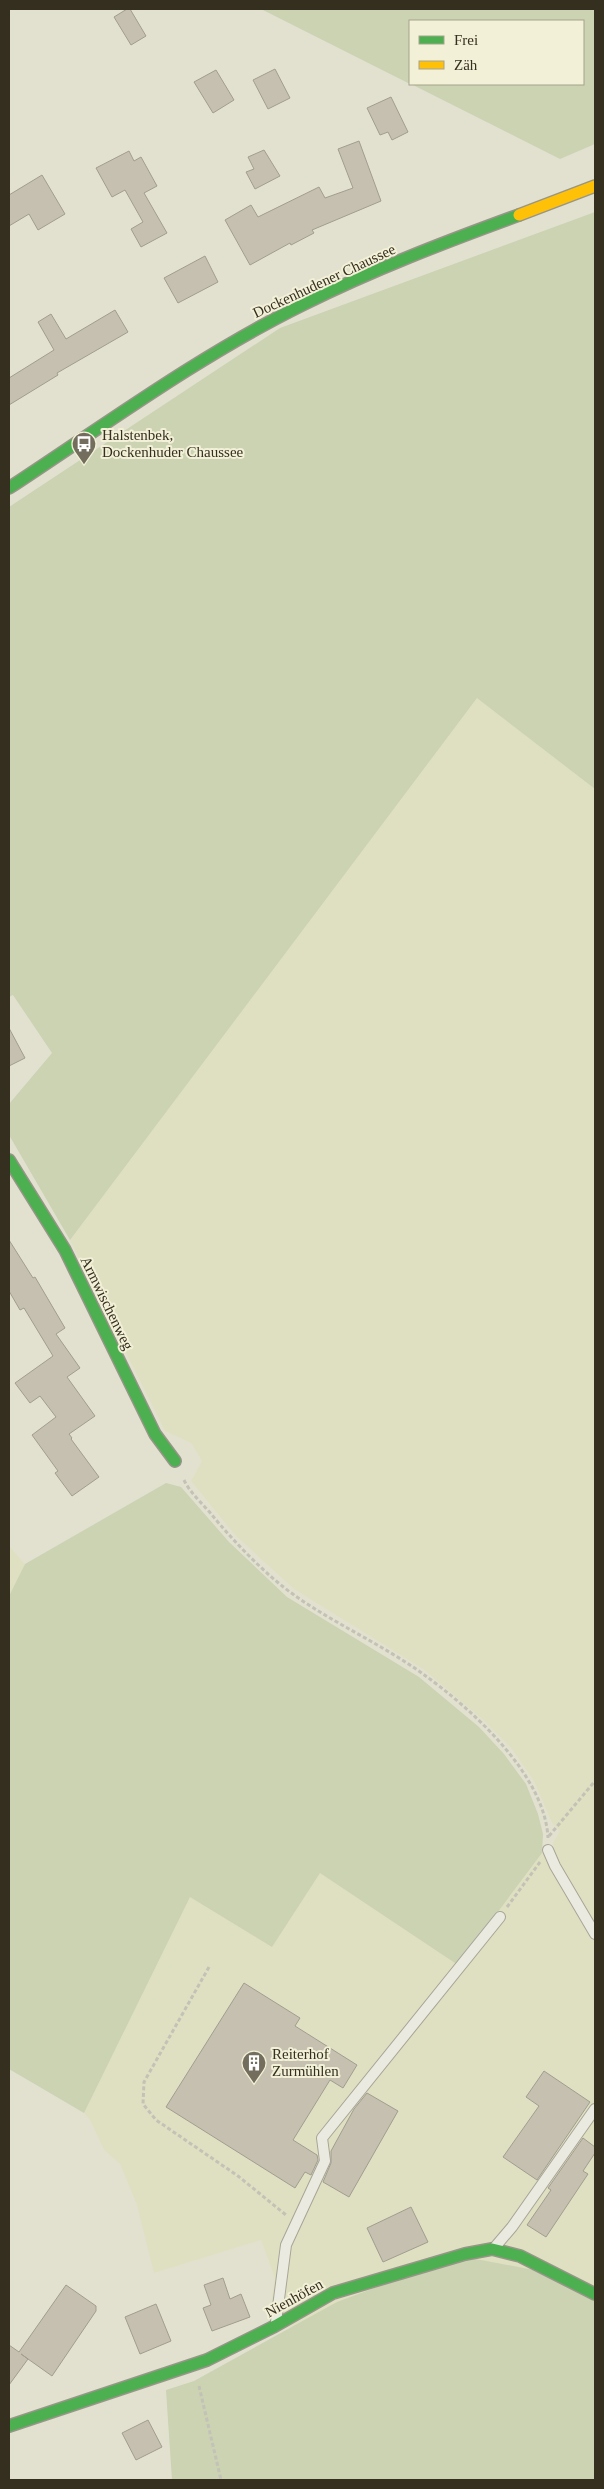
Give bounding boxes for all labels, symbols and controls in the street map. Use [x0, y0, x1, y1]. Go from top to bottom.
legend [409, 20, 584, 85]
text: Frei [454, 32, 478, 48]
text: Zäh [454, 57, 478, 73]
street label: Dockenhudener Chaussee [250, 241, 398, 321]
place label: Halstenbek, Dockenhuder Chaussee [102, 427, 244, 460]
bus stop icon: Halstenbek, Dockenhuder Chaussee [71, 431, 97, 465]
street label: Armwischenweg [78, 1254, 137, 1353]
place label: Reiterhof Zurmühlen [272, 2046, 339, 2079]
building icon: Reiterhof Zurmühlen [241, 2050, 267, 2084]
street label: Nienhöfen [262, 2275, 326, 2320]

